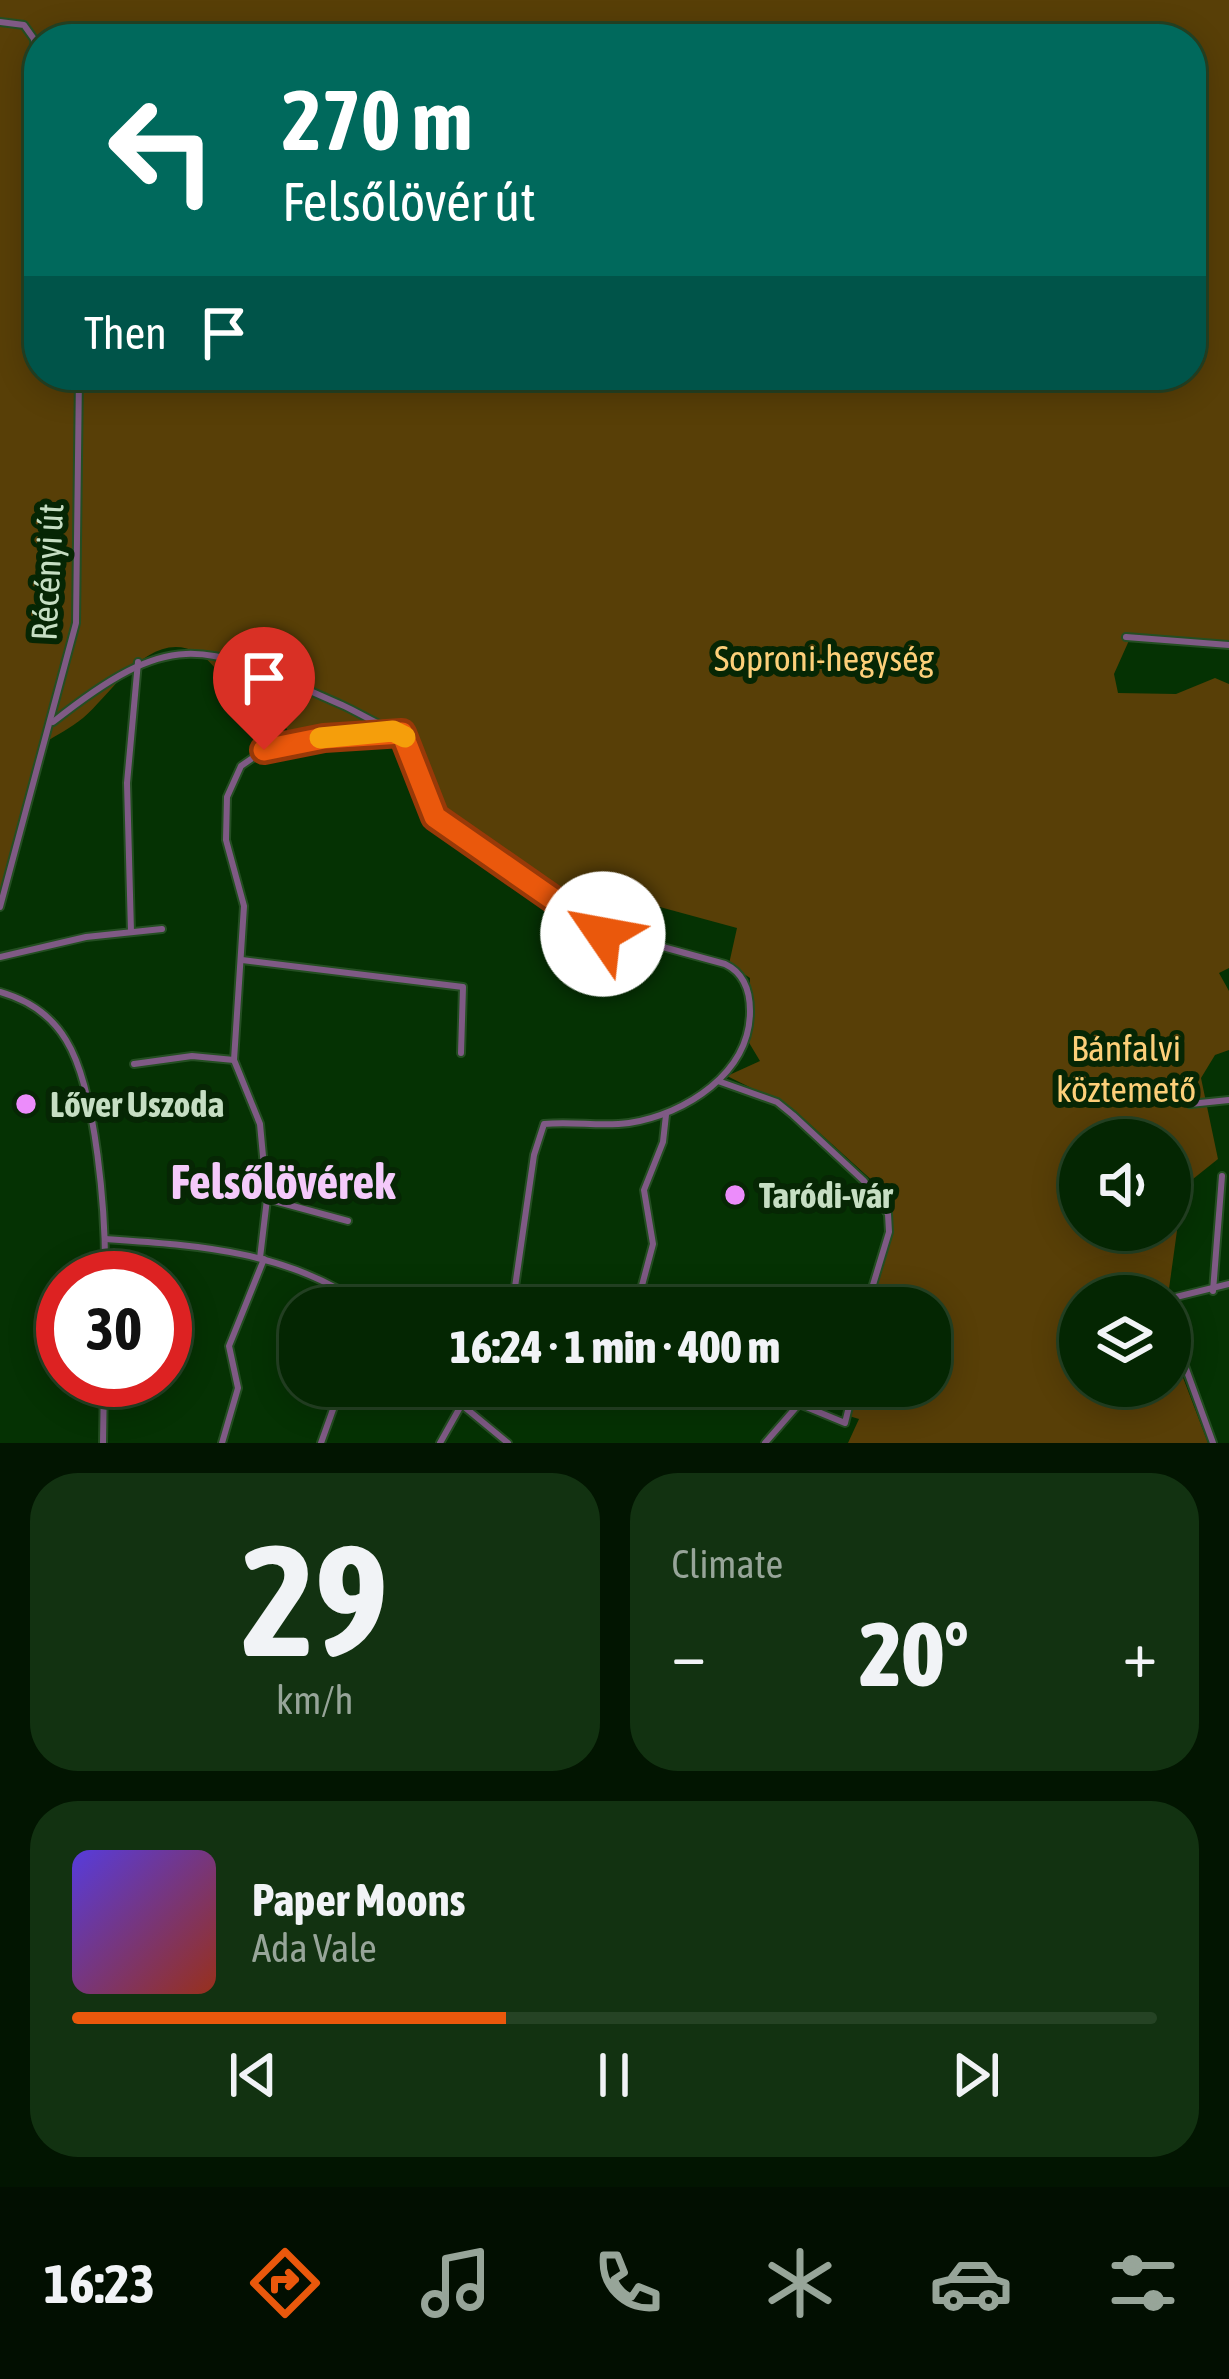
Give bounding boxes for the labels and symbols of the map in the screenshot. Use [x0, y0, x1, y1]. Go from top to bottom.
street label: Récényi út [22, 502, 72, 642]
pin [213, 627, 315, 750]
park label: Soproni-hegység [714, 637, 935, 679]
position arrow [540, 871, 666, 997]
park label: Bánfalvi köztemető [1056, 1027, 1196, 1110]
place label: Lőver Uszoda [50, 1083, 224, 1125]
marker: Lőver Uszoda [13, 1091, 39, 1117]
district label: Felsőlövérek [171, 1154, 396, 1209]
place label: Taródi-vár [759, 1174, 894, 1216]
marker: Taródi-vár [722, 1182, 748, 1208]
speed limit sign: 30 [36, 1251, 192, 1407]

